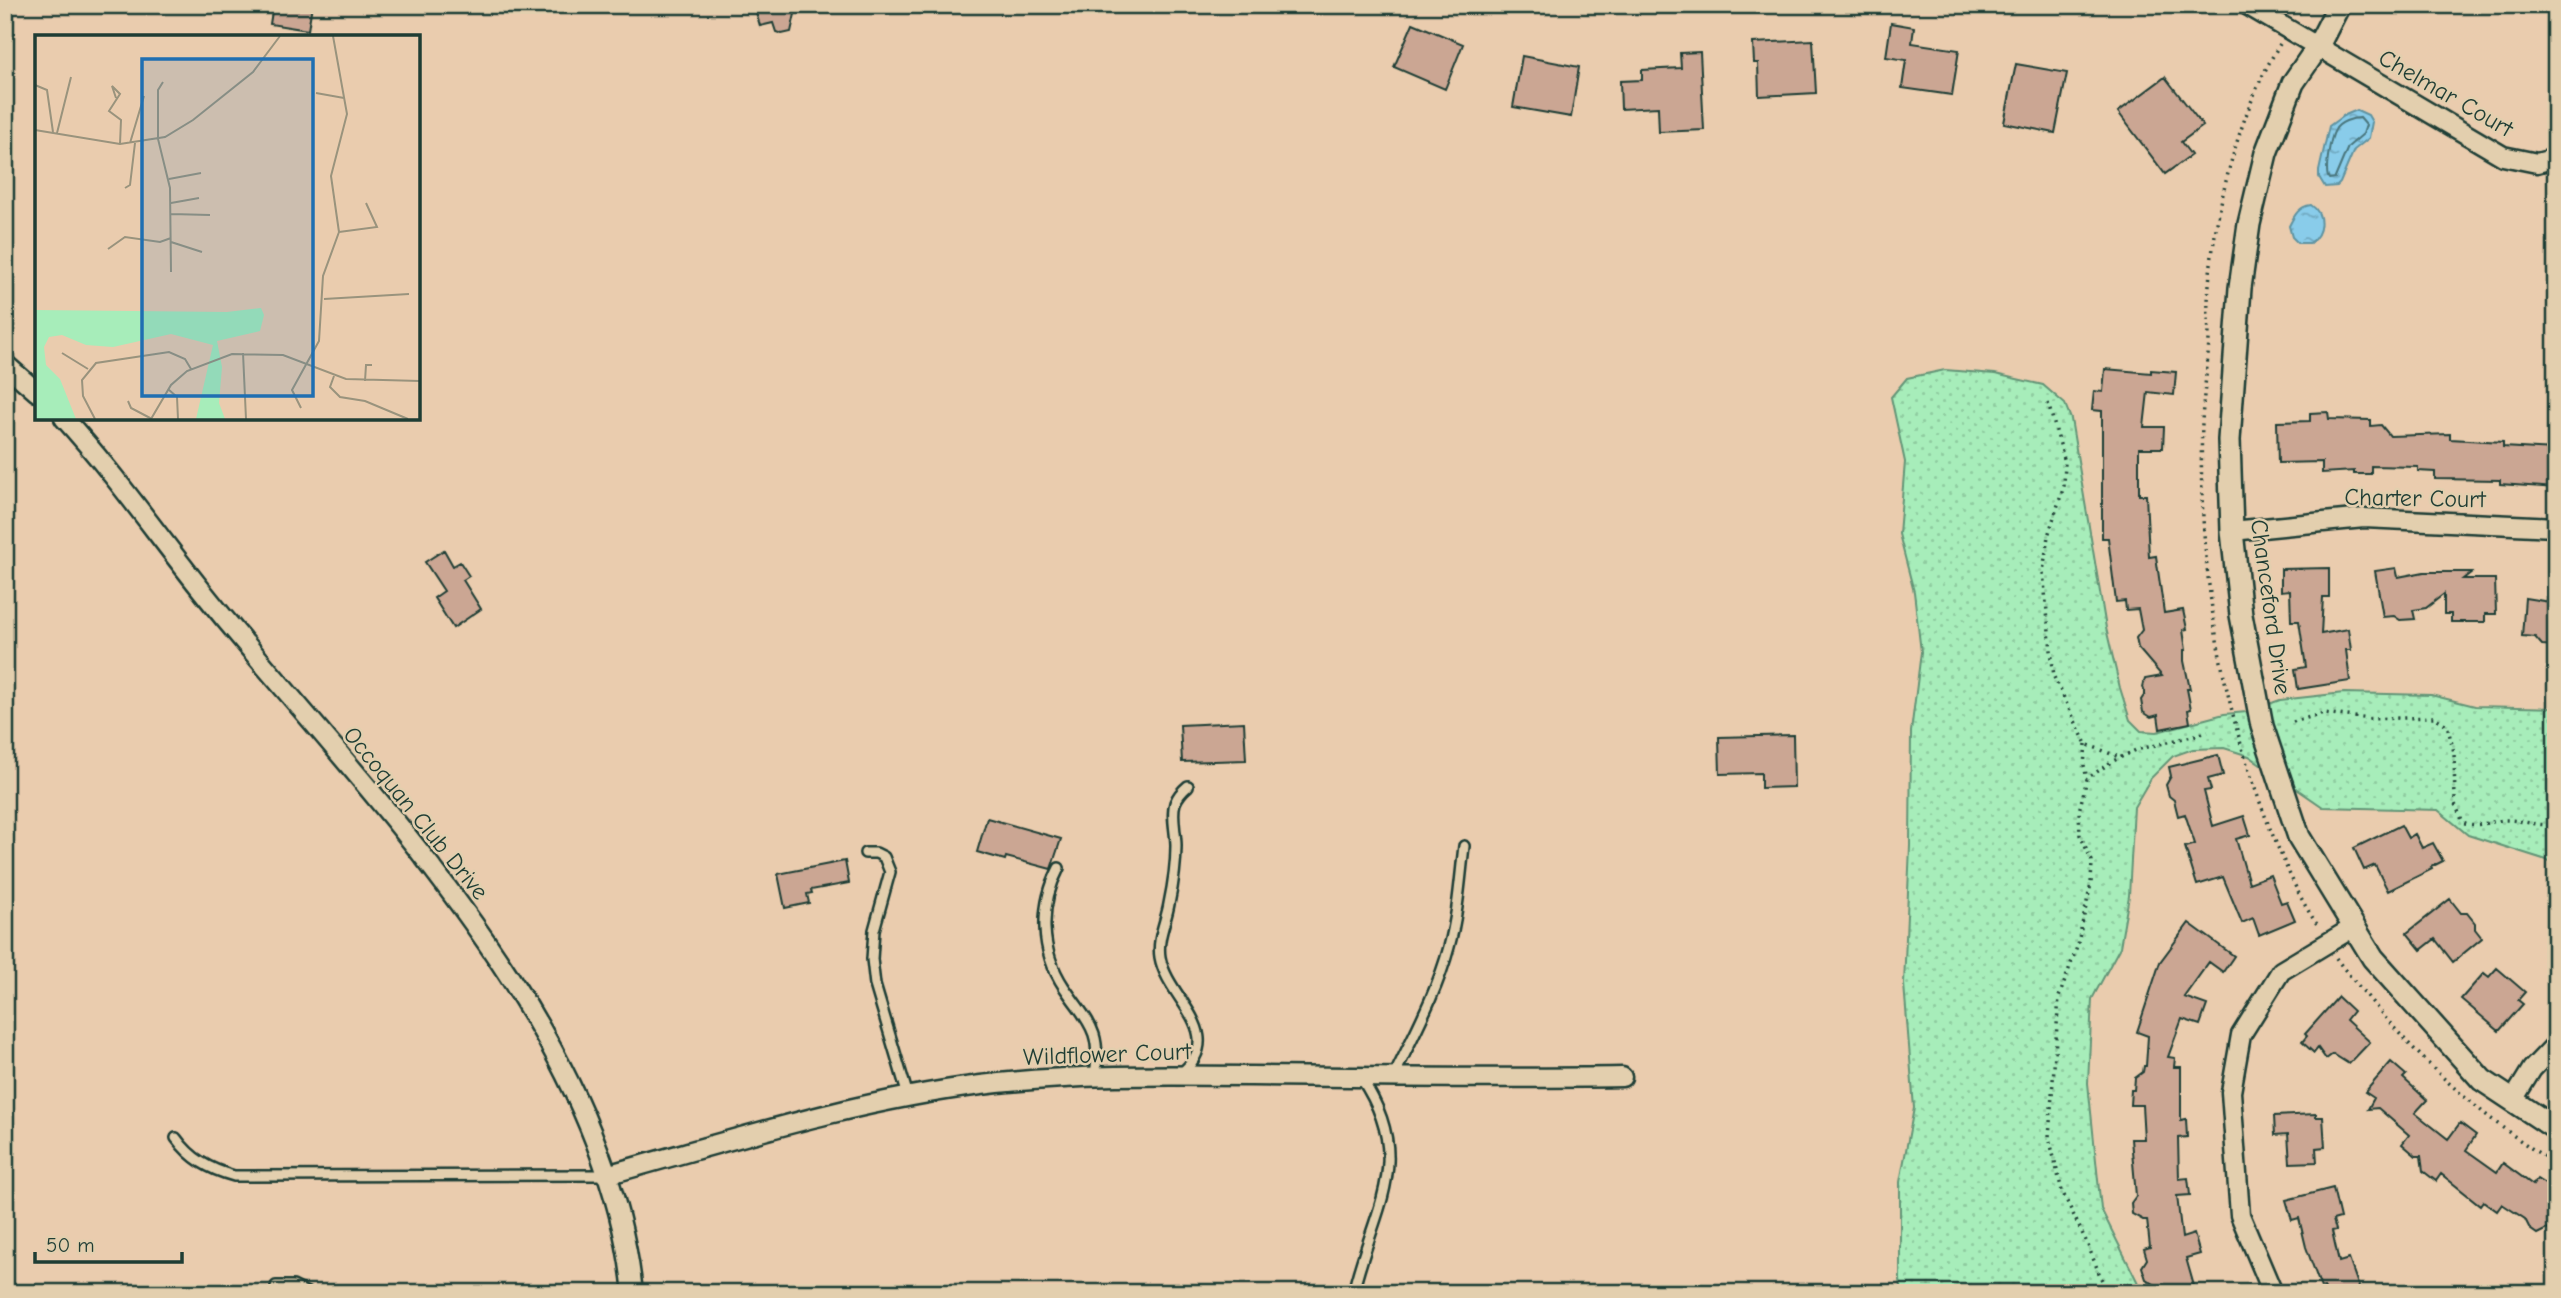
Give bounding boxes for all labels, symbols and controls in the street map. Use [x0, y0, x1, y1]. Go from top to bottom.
inset map [35, 35, 420, 420]
street label: Chelmar Court [2374, 43, 2519, 143]
street label: Charter Court [2344, 483, 2487, 513]
street label: Chanceford Drive [2245, 517, 2297, 697]
street label: Occoquan Club Drive [338, 721, 494, 905]
street label: Wildflower Court [1022, 1037, 1193, 1071]
scale bar [35, 1221, 182, 1265]
text: 50 m [46, 1233, 95, 1257]

